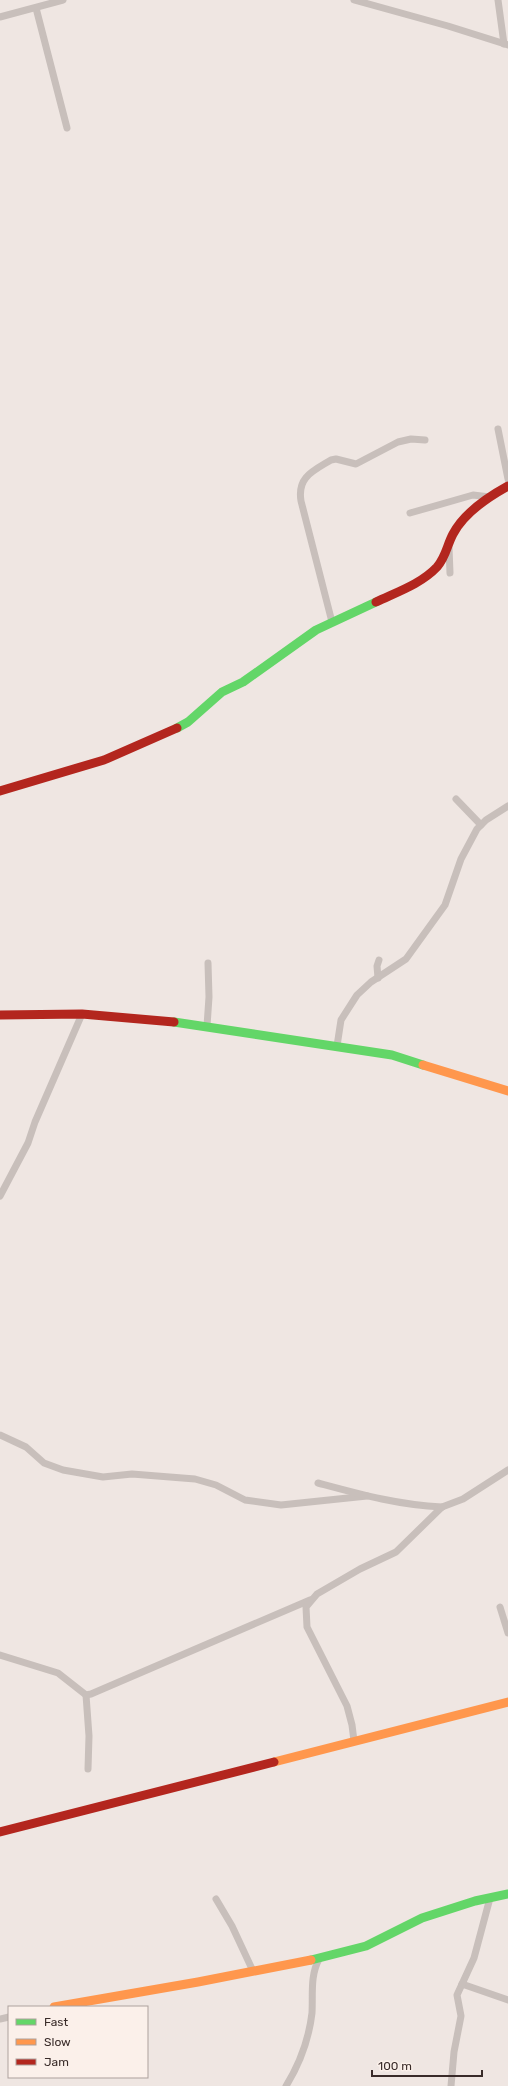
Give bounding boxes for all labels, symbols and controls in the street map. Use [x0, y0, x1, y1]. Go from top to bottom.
legend [8, 2006, 148, 2078]
text: Fast [44, 2015, 68, 2029]
text: Slow [44, 2035, 71, 2049]
scale bar [372, 2052, 482, 2078]
text: Jam [44, 2055, 69, 2069]
text: 100 m [378, 2059, 412, 2073]

